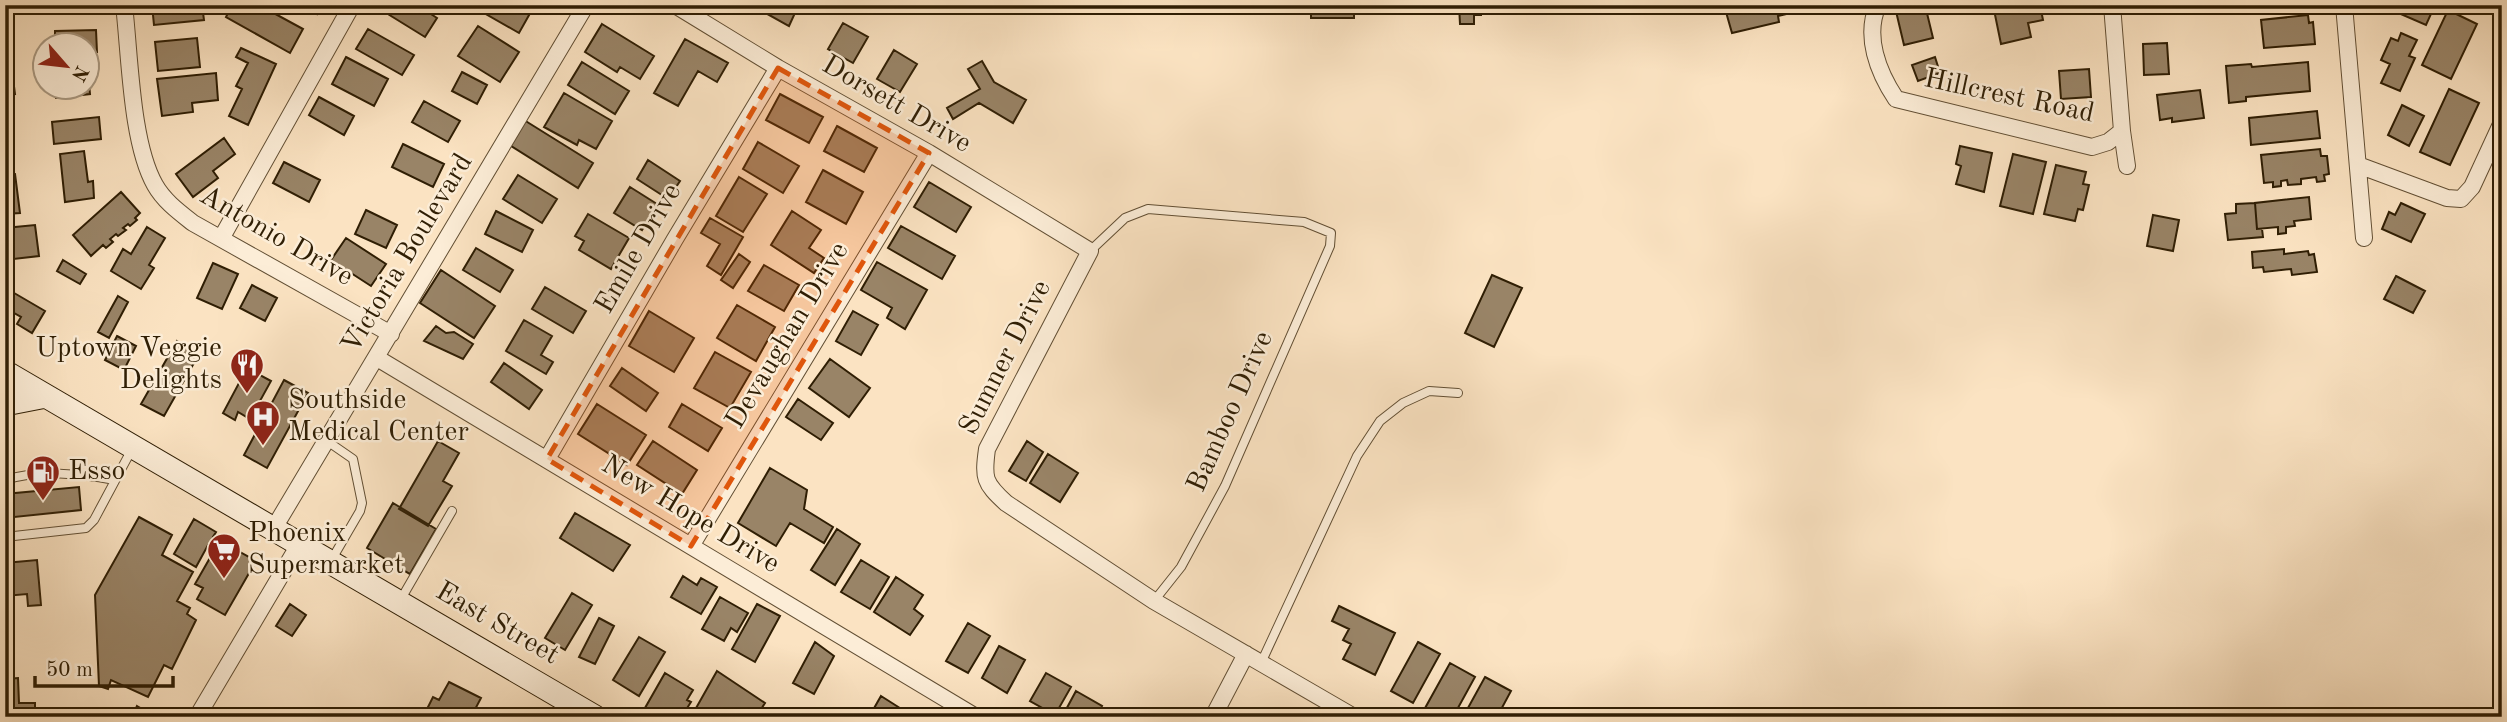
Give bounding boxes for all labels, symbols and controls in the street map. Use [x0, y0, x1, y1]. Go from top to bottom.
north arrow [32, 32, 102, 102]
street label: Dorsett Drive [817, 51, 975, 159]
text: N [67, 62, 91, 84]
street label: Hillcrest Road [1921, 65, 2097, 129]
street label: Victoria Boulevard [338, 149, 478, 359]
street label: Emile Drive [591, 179, 687, 319]
street label: Antonio Drive [195, 182, 357, 292]
street label: Devaughan Drive [721, 238, 855, 434]
street label: Sumner Drive [955, 276, 1057, 440]
street label: Bamboo Drive [1183, 327, 1279, 497]
place label: Uptown Veggie Delights [35, 335, 222, 395]
restaurant icon: Uptown Veggie Delights [228, 346, 266, 395]
place label: Southside Medical Center [288, 387, 469, 447]
hospital icon: Southside Medical Center [244, 398, 282, 447]
street label: New Hope Drive [596, 451, 784, 579]
fuel station icon: Esso [24, 453, 62, 502]
place label: Esso [68, 458, 126, 486]
place label: Phoenix Supermarket [248, 520, 404, 580]
supermarket icon: Phoenix Supermarket [205, 531, 243, 580]
street label: East Street [431, 578, 563, 670]
scale bar [35, 645, 173, 689]
text: 50 m [46, 660, 93, 681]

